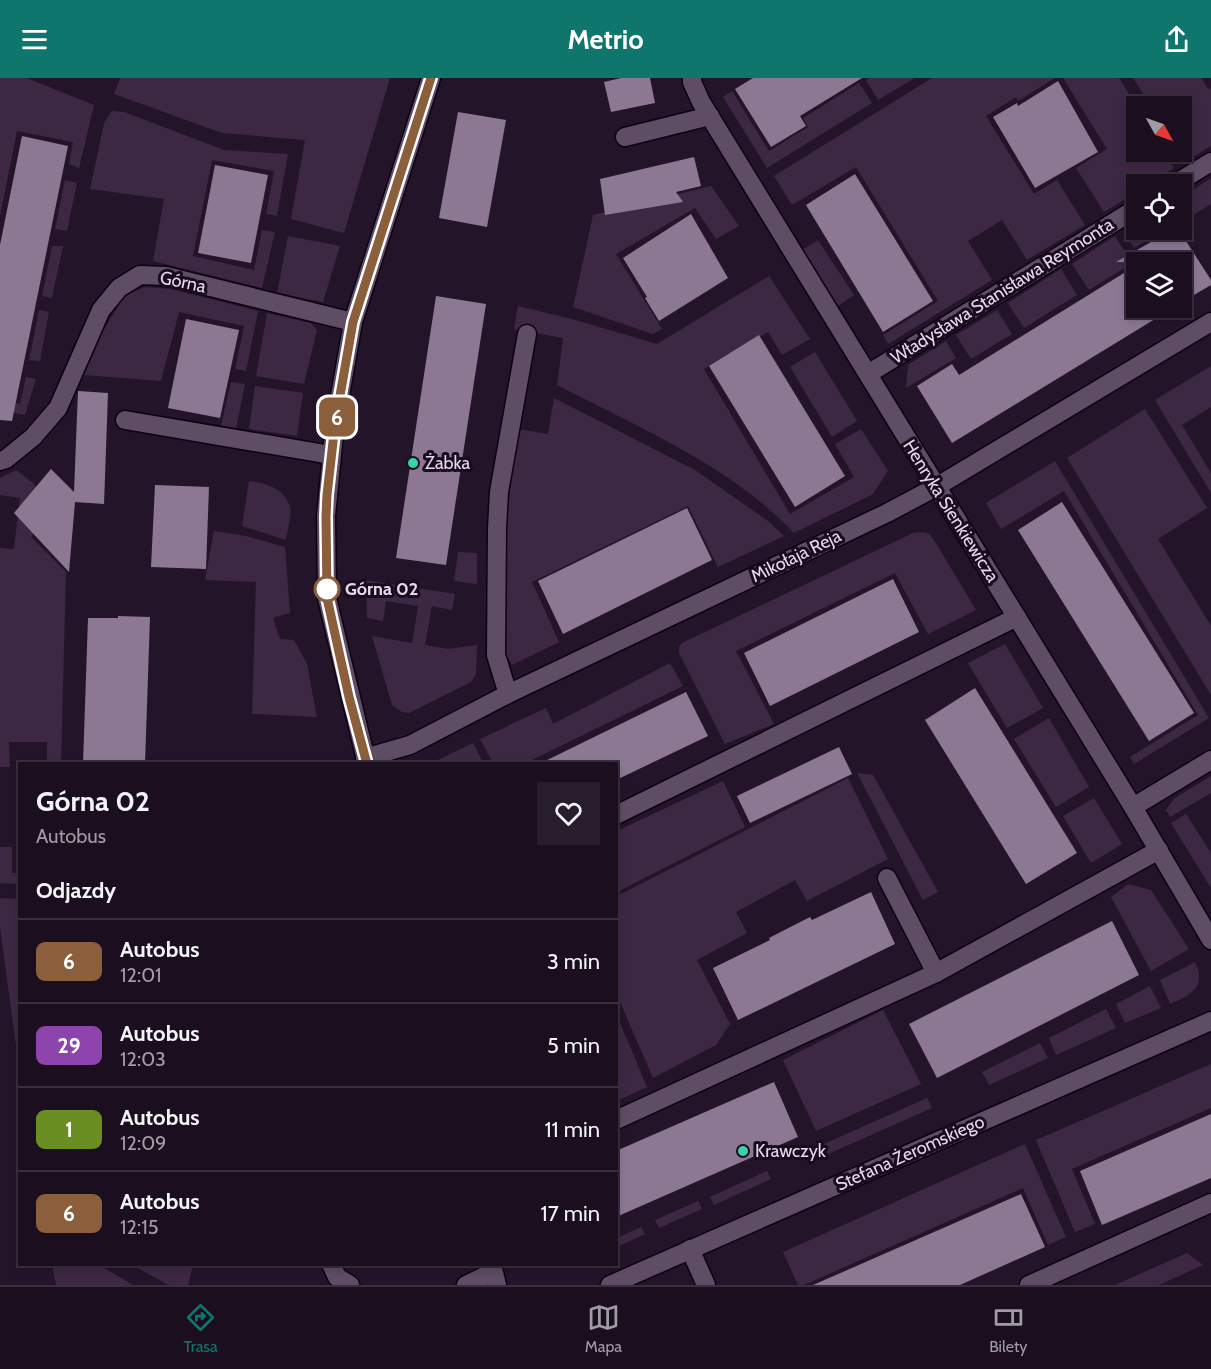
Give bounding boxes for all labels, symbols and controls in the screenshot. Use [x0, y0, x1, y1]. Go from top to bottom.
icon: menu [18, 23, 51, 56]
text: Metrio [567, 23, 644, 56]
icon: share [1160, 23, 1193, 56]
north arrow [1126, 96, 1192, 162]
map controls [1126, 96, 1192, 318]
button: locate [1126, 174, 1192, 240]
street label: Władysława Stanisława Reymonta [887, 213, 1118, 369]
button: layers [1126, 252, 1192, 318]
street label: Górna [158, 266, 208, 298]
line badge: 6 [318, 398, 356, 436]
text: 6 [331, 405, 343, 430]
street label: Henryka Sienkiewicza [898, 436, 1004, 587]
place label: Żabka [425, 452, 470, 474]
marker: Żabka [406, 456, 420, 470]
street label: Mikołaja Reja [747, 525, 845, 587]
marker: Górna 02 [314, 576, 340, 602]
place label: Górna 02 [345, 578, 418, 600]
button: heart [537, 782, 600, 845]
text: Górna 02 [36, 784, 150, 818]
text: Autobus [36, 824, 106, 848]
text: Odjazdy [36, 877, 116, 904]
text: Autobus [120, 936, 200, 963]
text: 3 min [547, 948, 600, 975]
text: 6 [63, 949, 75, 974]
text: 12:01 [120, 963, 162, 987]
text: Autobus [120, 1020, 200, 1047]
text: 5 min [547, 1032, 600, 1059]
text: 29 [58, 1033, 80, 1058]
text: 12:03 [120, 1047, 166, 1071]
text: Autobus [120, 1104, 200, 1131]
street label: Stefana Żeromskiego [832, 1110, 988, 1196]
text: 11 min [544, 1116, 600, 1143]
text: 1 [65, 1117, 73, 1142]
text: 12:09 [120, 1131, 166, 1155]
place label: Krawczyk [755, 1140, 827, 1162]
marker: Krawczyk [736, 1144, 750, 1158]
text: Autobus [120, 1188, 200, 1215]
text: 17 min [541, 1200, 600, 1227]
text: 6 [63, 1201, 75, 1226]
text: 12:15 [120, 1215, 159, 1239]
tab: Trasa [184, 1301, 218, 1356]
tab: Mapa [585, 1301, 622, 1356]
tab: Bilety [989, 1301, 1027, 1356]

